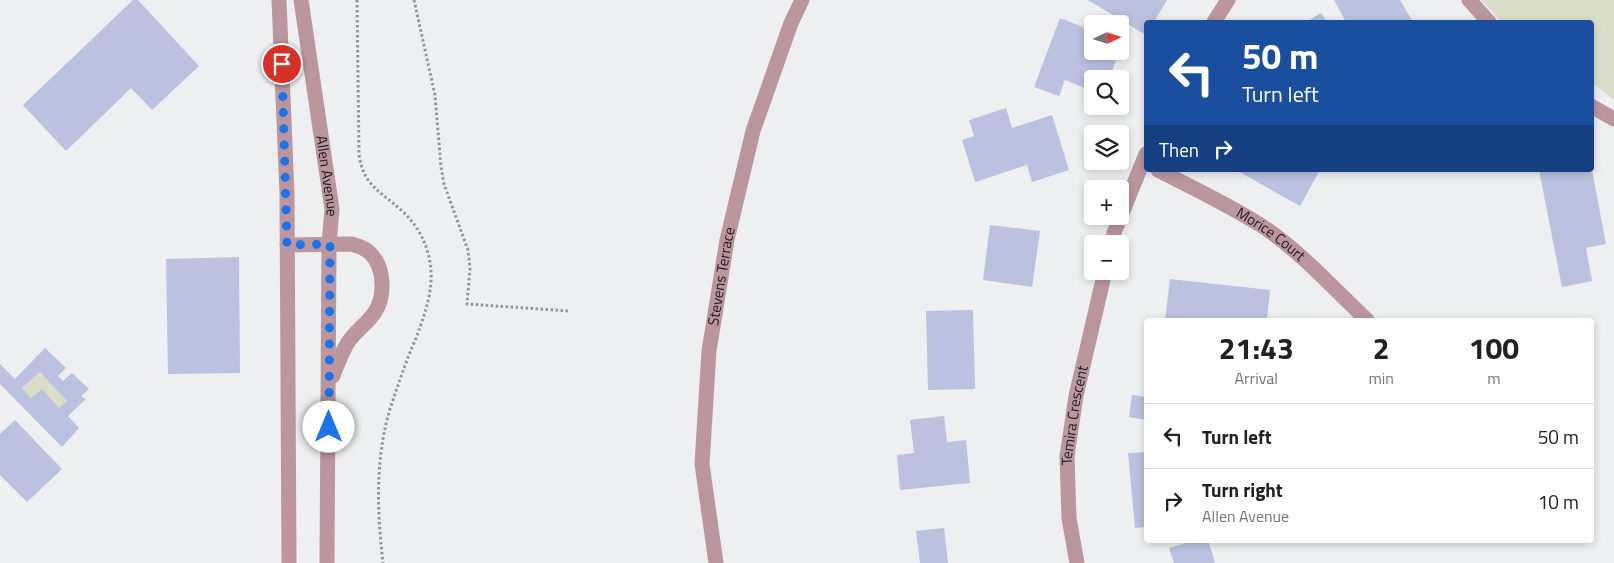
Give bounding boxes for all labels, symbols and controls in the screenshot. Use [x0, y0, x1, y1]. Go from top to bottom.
north arrow [1084, 15, 1129, 60]
map controls [1084, 15, 1129, 280]
text: 50 m [1242, 29, 1318, 83]
icon: left [1159, 40, 1224, 105]
pin [261, 43, 303, 85]
icon: arrive [268, 50, 296, 78]
button: search [1084, 70, 1129, 115]
text: Turn left [1242, 77, 1319, 111]
button: layers [1084, 125, 1129, 170]
street label: Allen Avenue [310, 134, 344, 218]
text: Then [1159, 135, 1199, 164]
icon: right [1209, 135, 1237, 163]
button: + [1084, 180, 1129, 225]
street label: Morice Court [1232, 201, 1311, 267]
street label: Stevens Terrace [701, 224, 741, 327]
button: − [1084, 235, 1129, 280]
text: 21:43 [1219, 325, 1294, 371]
text: 2 [1373, 325, 1390, 371]
text: 100 [1469, 325, 1519, 371]
street label: Temira Crescent [1055, 362, 1094, 466]
text: Arrival [1235, 366, 1278, 390]
text: min [1368, 366, 1394, 390]
text: m [1487, 366, 1501, 390]
position arrow [302, 400, 354, 452]
icon: left [1159, 422, 1187, 450]
text: Turn left [1202, 422, 1272, 451]
text: 50 m [1538, 422, 1579, 451]
text: Turn right [1202, 475, 1283, 504]
icon: right [1159, 487, 1187, 515]
text: 10 m [1538, 487, 1579, 516]
text: Allen Avenue [1202, 504, 1289, 528]

